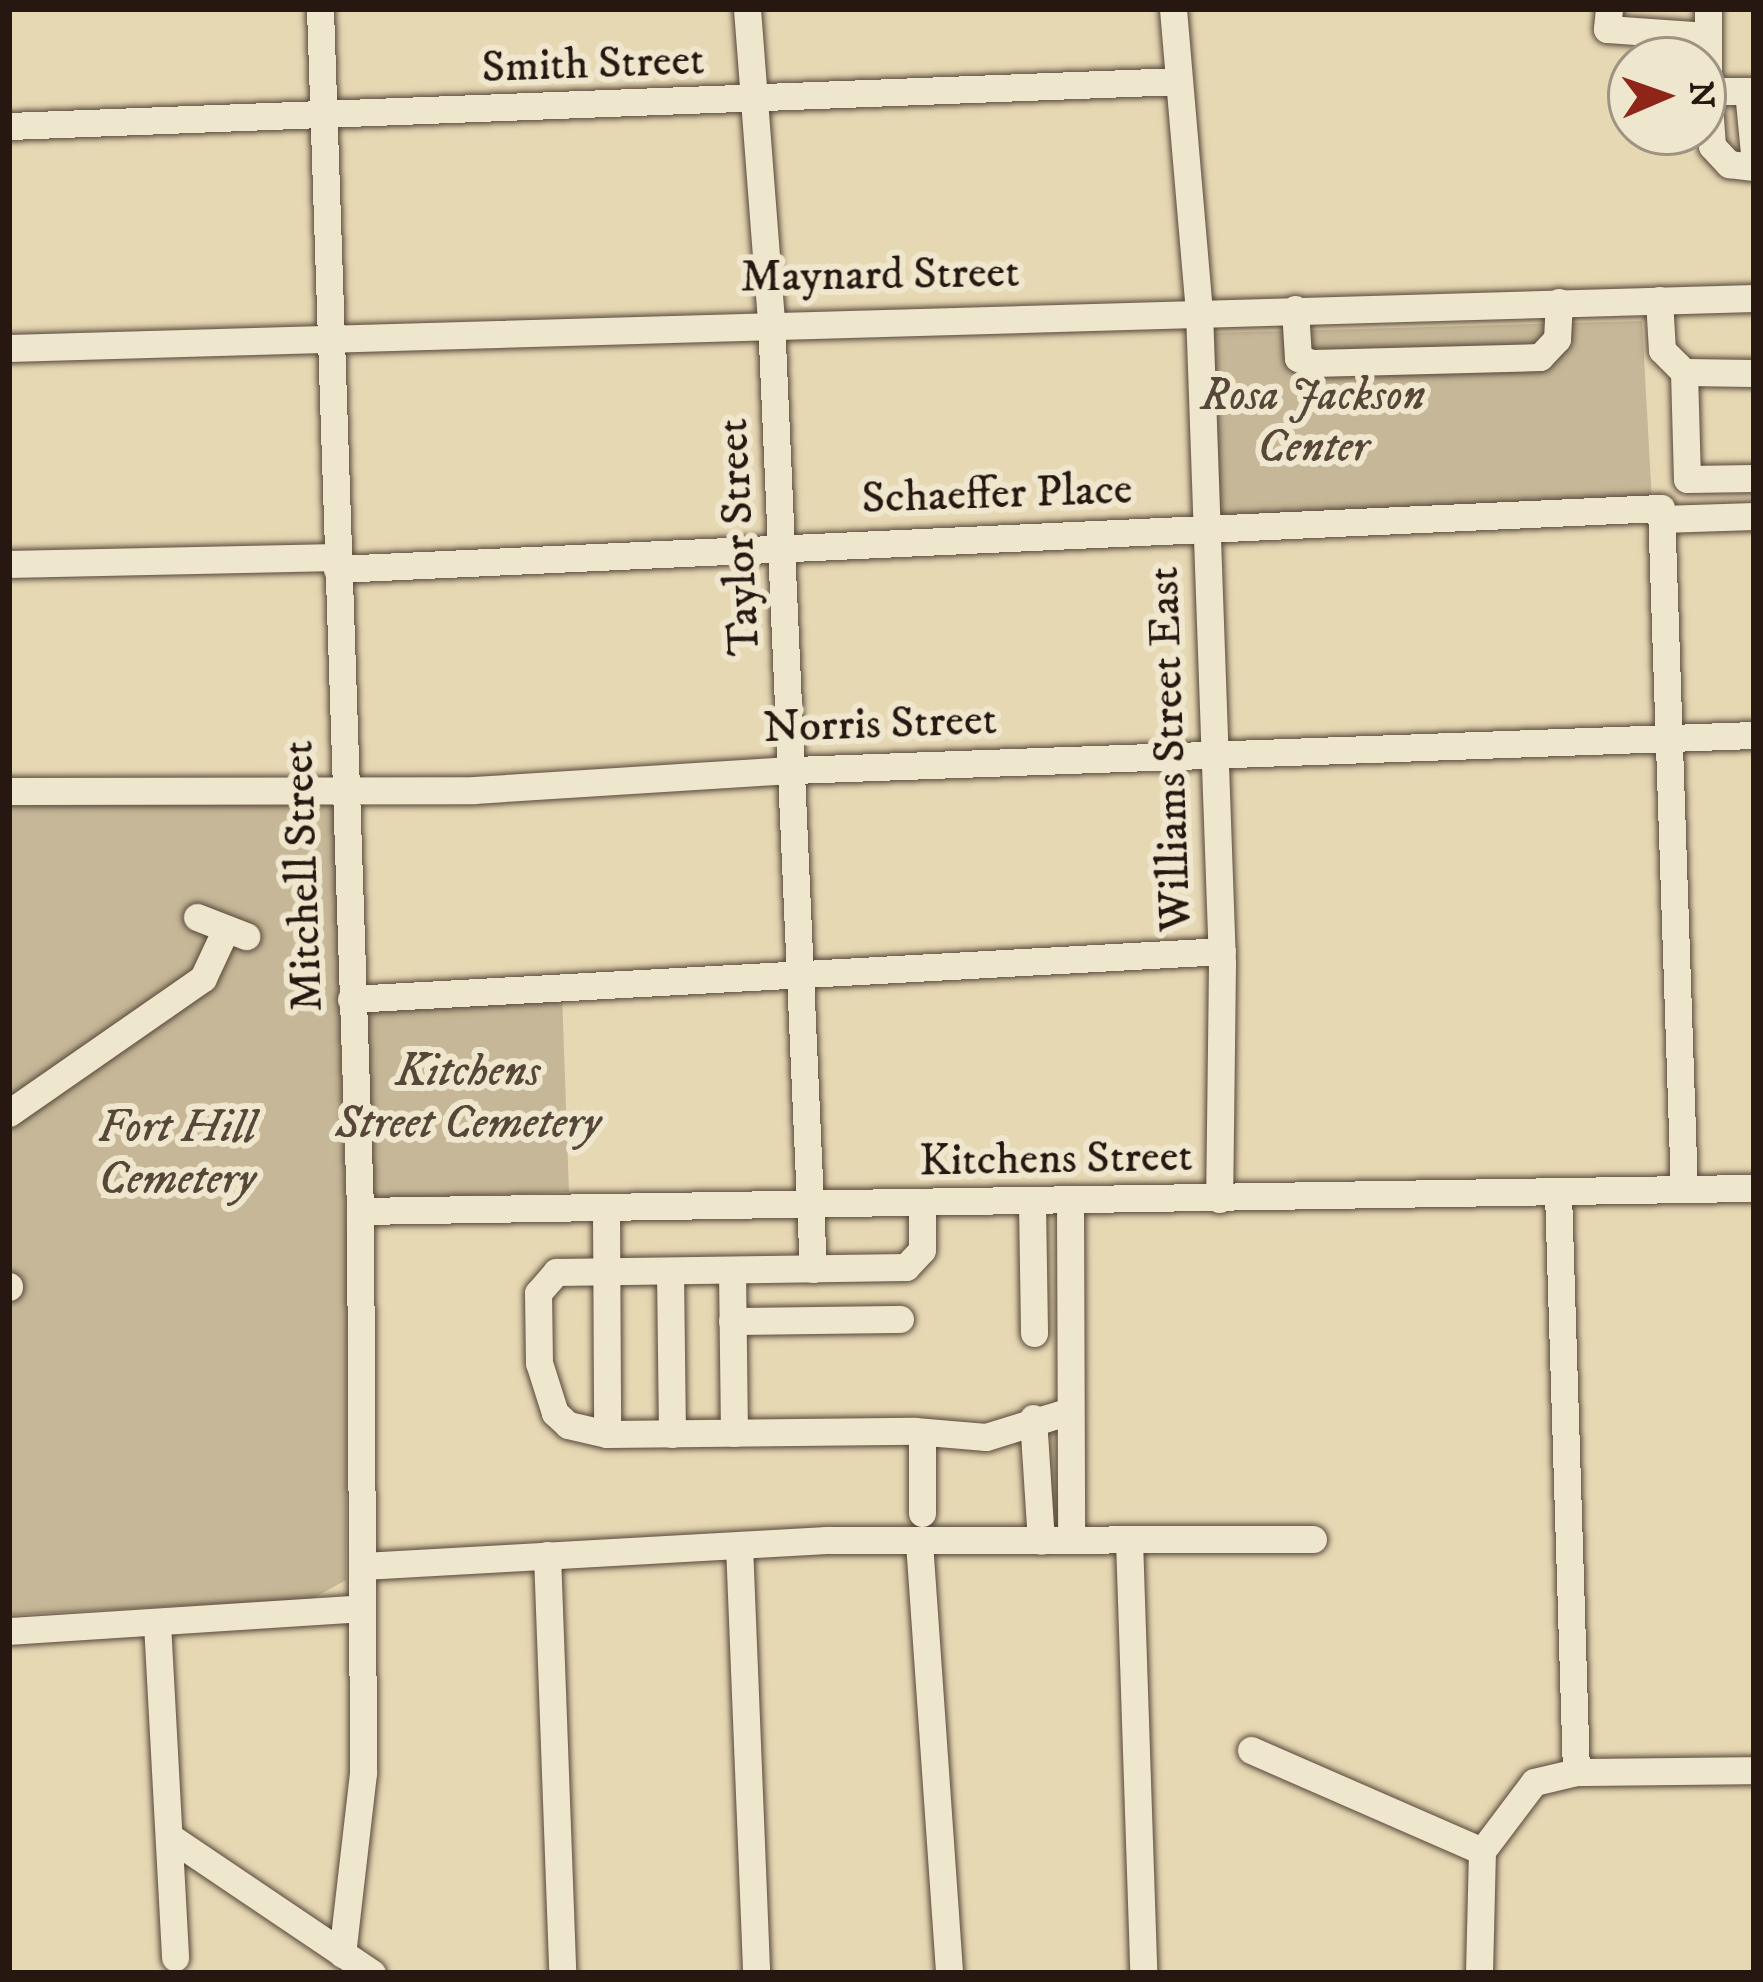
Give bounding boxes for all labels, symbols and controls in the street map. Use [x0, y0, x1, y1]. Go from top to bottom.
street label: Smith Street [481, 34, 705, 96]
north arrow [1607, 36, 1727, 156]
text: N [1680, 81, 1721, 109]
street label: Maynard Street [740, 247, 1020, 305]
park label: Rosa Jackson Center [1201, 370, 1425, 476]
street label: Taylor Street [707, 417, 773, 657]
street label: Schaeffer Place [861, 463, 1133, 527]
street label: Williams Street East [1138, 565, 1204, 933]
street label: Norris Street [762, 694, 998, 756]
street label: Mitchell Street [272, 739, 336, 1013]
park label: Kitchens Street Cemetery [335, 1046, 601, 1152]
park label: Fort Hill Cemetery [98, 1102, 256, 1208]
street label: Kitchens Street [919, 1131, 1193, 1189]

